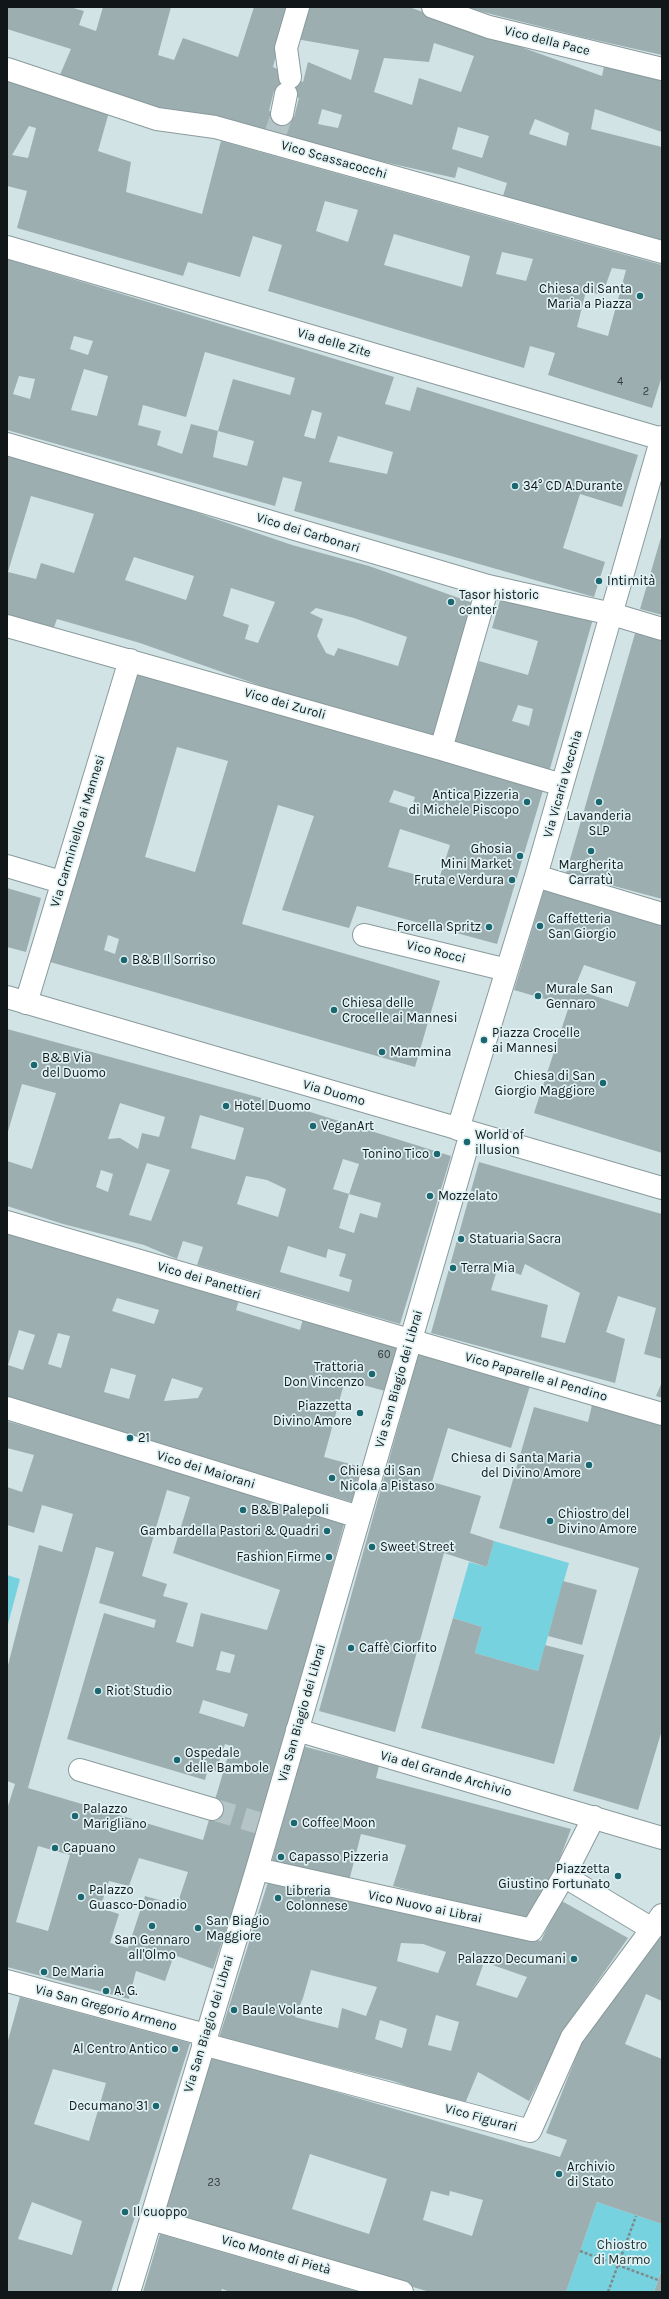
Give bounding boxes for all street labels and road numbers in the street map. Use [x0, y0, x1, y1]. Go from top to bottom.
street label: Vico della Pace [503, 23, 591, 59]
street label: Vico Scassacocchi [279, 137, 389, 183]
street label: Via delle Zite [295, 325, 373, 361]
street label: Vico dei Carbonari [254, 510, 362, 556]
street label: Vico dei Zuroli [242, 685, 328, 723]
street label: Via Vicaria Vecchia [540, 728, 586, 840]
street label: Via Carminiello ai Mannesi [47, 753, 109, 909]
street label: Vico Rocci [405, 937, 467, 967]
street label: Via Duomo [301, 1077, 367, 1109]
street label: Vico dei Panettieri [155, 1259, 263, 1303]
street label: Via San Biagio dei Librai [372, 1308, 426, 1450]
street label: Vico Paparelle al Pendino [463, 1349, 609, 1405]
street label: Vico dei Maiorani [155, 1448, 257, 1492]
street label: Via San Biagio dei Librai [275, 1642, 329, 1784]
street label: Via del Grande Archivio [378, 1748, 514, 1800]
street label: Vico Nuovo ai Librai [367, 1887, 483, 1927]
street label: Via San Biagio dei Librai [181, 1954, 237, 2094]
street label: Via San Gregorio Armeno [33, 1982, 179, 2034]
street label: Vico Figurari [443, 2101, 519, 2135]
street label: Vico Monte di Pietà [219, 2232, 333, 2278]

